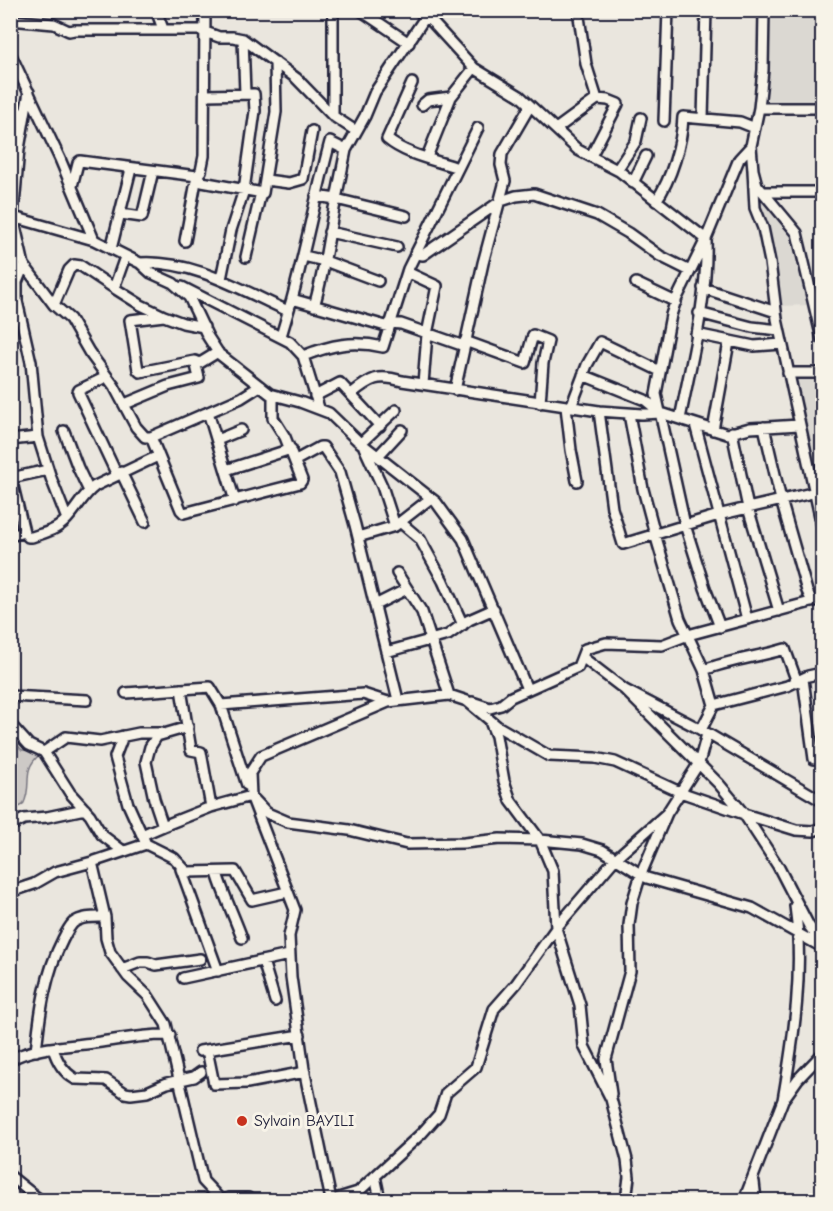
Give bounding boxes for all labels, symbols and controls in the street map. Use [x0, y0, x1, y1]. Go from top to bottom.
place label: Sylvain BAYILI [254, 1112, 354, 1130]
marker: Sylvain BAYILI [235, 1114, 249, 1128]

